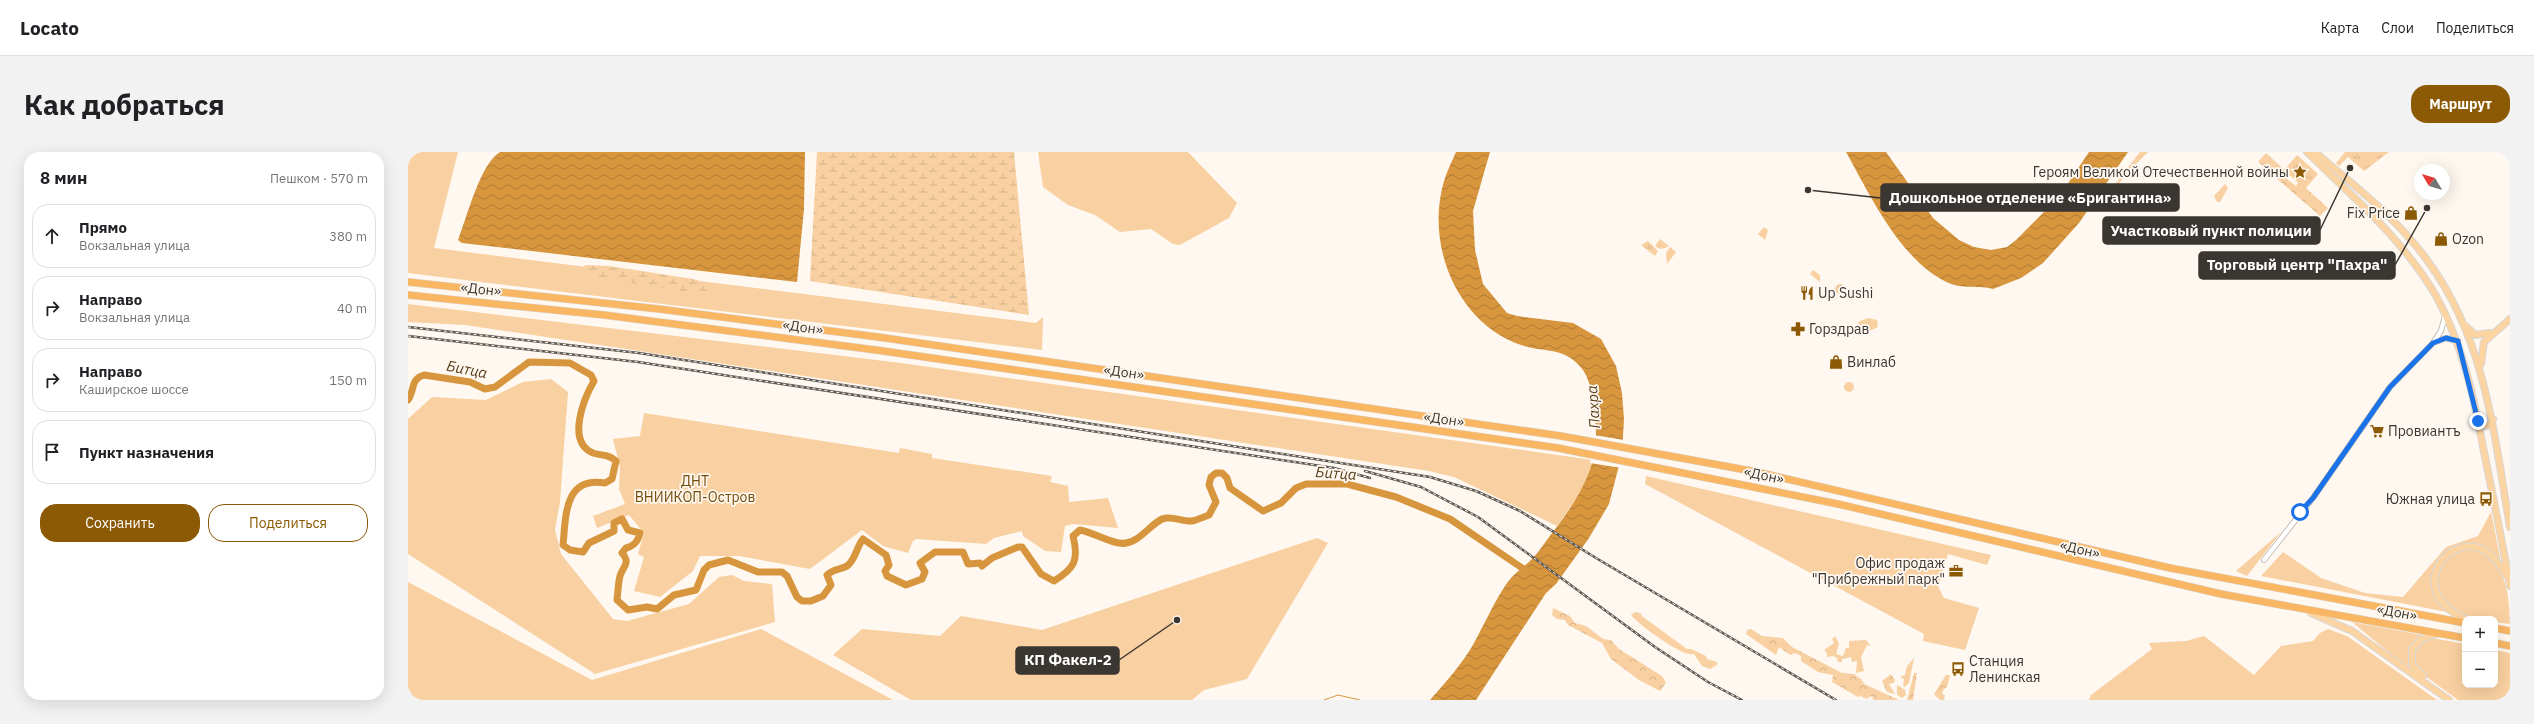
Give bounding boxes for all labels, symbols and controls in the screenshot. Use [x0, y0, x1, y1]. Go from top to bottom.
text: Locato [20, 16, 79, 40]
text: Карта [2321, 19, 2359, 37]
text: Слои [2381, 19, 2414, 37]
text: Поделиться [2436, 19, 2514, 37]
button: Маршрут [2411, 85, 2510, 123]
text: Как добраться [24, 86, 225, 123]
place label: Героям Великой Отечественной войны [2033, 163, 2289, 181]
place icon: Героям Великой Отечественной войны [2292, 164, 2308, 180]
north arrow [2414, 164, 2450, 200]
text: 8 мин [40, 167, 87, 189]
text: Пешком · 570 m [270, 170, 368, 187]
callout: Дошкольное отделение «Бригантина» [1881, 184, 2179, 211]
text: Дошкольное отделение «Бригантина» [1889, 188, 2171, 207]
place label: Fix Price [2347, 204, 2400, 222]
shop icon: Fix Price [2403, 205, 2419, 221]
callout: Участковый пункт полиции [2103, 217, 2320, 244]
text: Прямо [79, 218, 127, 237]
text: Участковый пункт полиции [2110, 221, 2312, 240]
icon: ahead [41, 225, 63, 247]
text: 380 m [329, 228, 367, 245]
place label: Ozon [2452, 230, 2484, 248]
shop icon: Ozon [2433, 231, 2449, 247]
text: Вокзальная улица [79, 237, 190, 254]
callout: Торговый центр "Пахра" [2199, 252, 2395, 279]
text: Торговый центр "Пахра" [2207, 255, 2387, 274]
street label: «Дон» [460, 278, 502, 300]
place label: Up Sushi [1818, 284, 1873, 302]
restaurant icon: Up Sushi [1799, 285, 1815, 301]
text: Направо [79, 290, 142, 309]
icon: right [41, 297, 63, 319]
text: 40 m [337, 300, 367, 317]
text: Вокзальная улица [79, 309, 190, 326]
street label: «Дон» [782, 315, 824, 339]
place label: Горздрав [1809, 320, 1869, 338]
pharmacy icon: Горздрав [1790, 321, 1806, 337]
place label: Винлаб [1847, 353, 1896, 371]
shop icon: Винлаб [1828, 354, 1844, 370]
water label: Битца [445, 356, 489, 382]
street label: «Дон» [1103, 360, 1145, 384]
text: Направо [79, 362, 142, 381]
icon: right [41, 369, 63, 391]
text: 150 m [329, 372, 367, 389]
text: Каширское шоссе [79, 381, 189, 398]
water label: Пахра [1582, 384, 1604, 429]
street label: «Дон» [1423, 407, 1465, 431]
route end [2469, 412, 2487, 430]
place label: Провиантъ [2388, 422, 2460, 440]
supermarket icon: Провиантъ [2369, 423, 2385, 439]
icon: arrive [41, 441, 63, 463]
text: Пункт назначения [79, 443, 214, 462]
water label: Битца [1315, 462, 1357, 484]
street label: «Дон» [1742, 462, 1786, 488]
park label: ДНТ ВНИИКОП-Остров [635, 472, 755, 506]
place label: Южная улица [2386, 490, 2476, 508]
bus stop icon: Южная улица [2478, 491, 2494, 507]
route start [2291, 503, 2309, 521]
button: Сохранить [40, 504, 200, 542]
button: Поделиться [208, 504, 368, 542]
street label: «Дон» [2058, 536, 2102, 562]
place label: Офис продаж "Прибрежный парк" [1812, 554, 1945, 588]
office icon: Офис продаж "Прибрежный парк" [1948, 563, 1964, 579]
street label: «Дон» [2376, 600, 2418, 624]
map controls [2462, 616, 2498, 688]
button: + [2462, 616, 2498, 652]
callout: КП Факел-2 [1016, 647, 1119, 674]
text: КП Факел-2 [1024, 650, 1112, 669]
place label: Станция Ленинская [1969, 652, 2041, 686]
button: − [2462, 652, 2498, 688]
bus stop icon: Станция Ленинская [1950, 661, 1966, 677]

